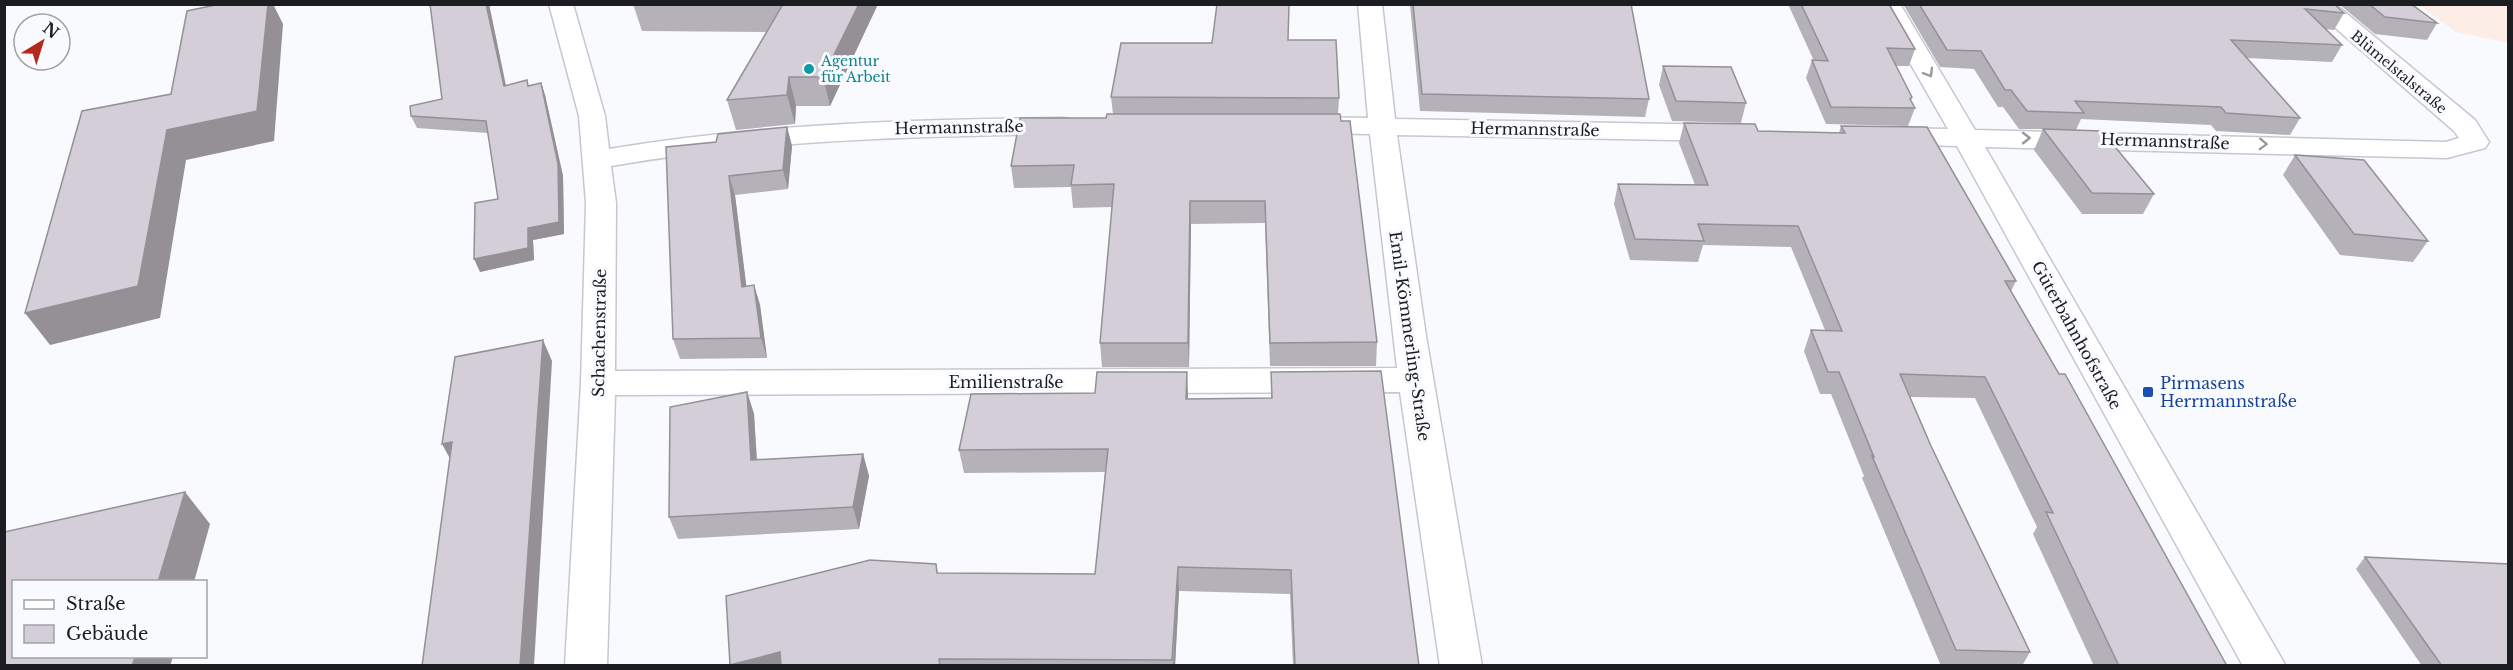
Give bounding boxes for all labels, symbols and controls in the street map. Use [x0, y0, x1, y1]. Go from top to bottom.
north arrow [12, 12, 72, 72]
text: N [39, 18, 63, 43]
street label: Blümelstalstraße [2347, 27, 2451, 117]
place label: Agentur für Arbeit [820, 52, 891, 86]
marker: Agentur für Arbeit [802, 62, 816, 76]
one-way arrow [1922, 67, 1933, 77]
street label: Hermannstraße [894, 116, 1024, 138]
street label: Hermannstraße [1470, 118, 1600, 140]
street label: Hermannstraße [2100, 129, 2230, 153]
one-way arrow [2022, 132, 2031, 144]
one-way arrow [2259, 138, 2268, 151]
street label: Emil-Kömmerling-Straße [1385, 230, 1435, 442]
street label: Güterbahnhofstraße [2028, 257, 2126, 413]
street label: Schachenstraße [588, 269, 610, 397]
street label: Emilienstraße [949, 372, 1064, 392]
place label: Pirmasens Herrmannstraße [2160, 373, 2297, 411]
marker: Pirmasens Herrmannstraße [2141, 385, 2155, 399]
legend [12, 580, 207, 658]
text: Straße [66, 593, 126, 615]
text: Gebäude [66, 623, 148, 645]

